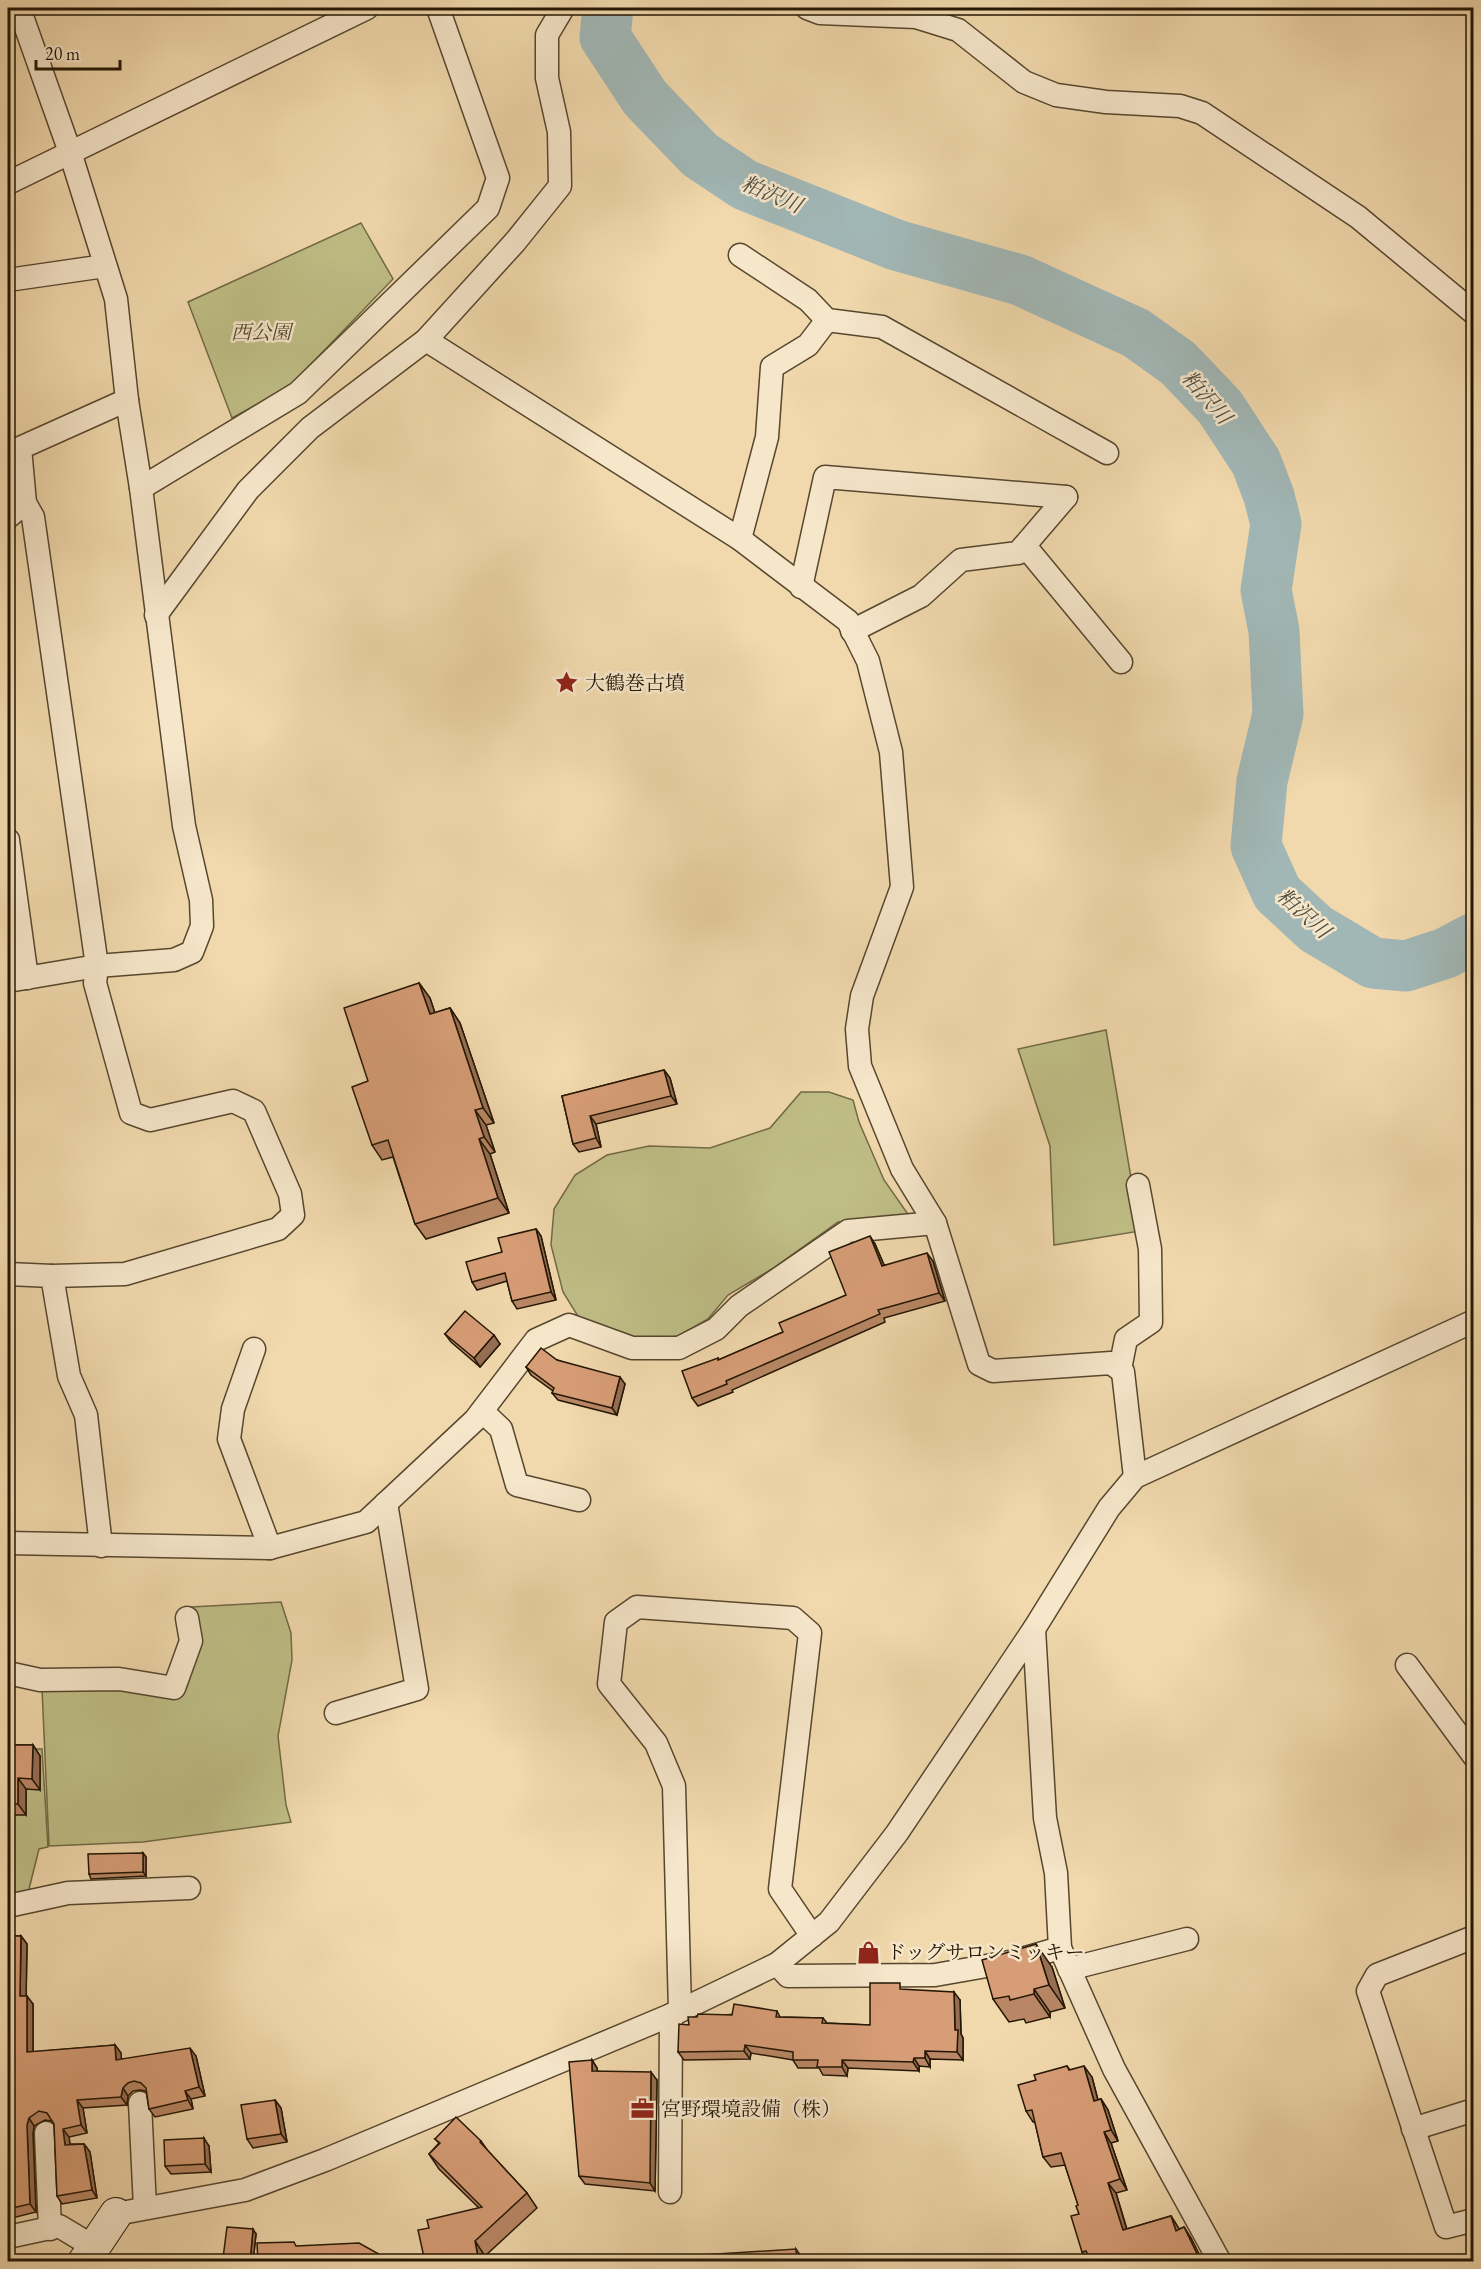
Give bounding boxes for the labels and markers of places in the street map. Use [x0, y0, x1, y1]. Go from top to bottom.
place icon: 大鶴巻古墳 [554, 670, 580, 696]
place label: 大鶴巻古墳 [585, 670, 685, 696]
shop icon: ドッグサロンミッキー [855, 1939, 881, 1965]
place label: ドッグサロンミッキー [886, 1939, 1085, 1965]
office icon: 宮野環境設備（株） [630, 2096, 656, 2122]
place label: 宮野環境設備（株） [661, 2096, 841, 2122]

